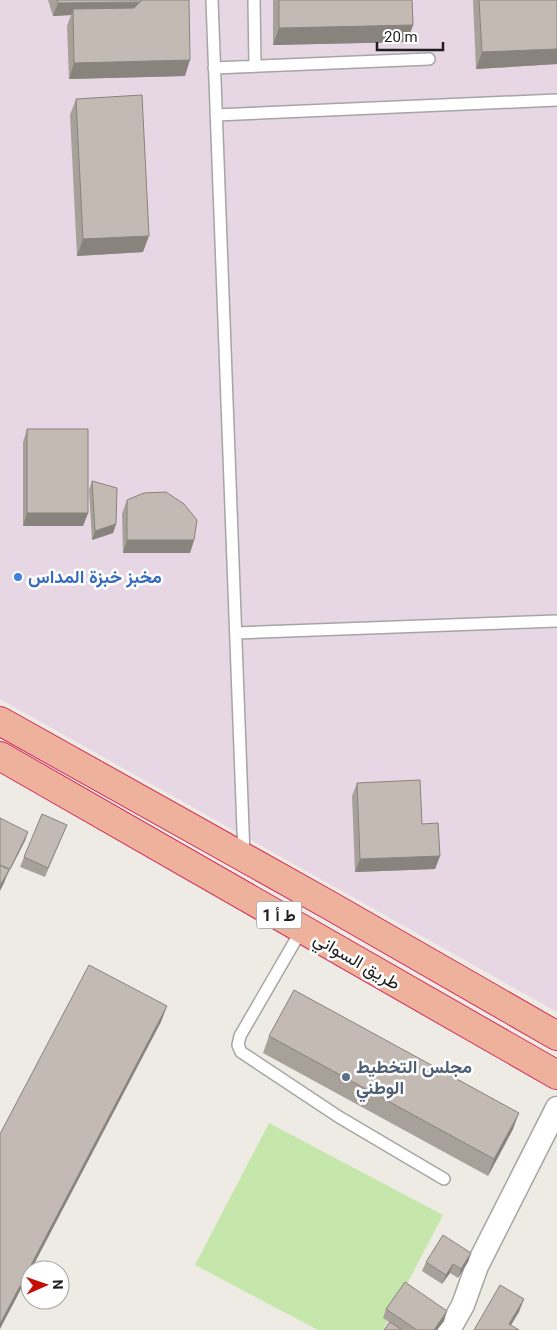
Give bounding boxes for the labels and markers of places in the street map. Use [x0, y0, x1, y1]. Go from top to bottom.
place label: مخبز خبزة المداس [28, 566, 162, 588]
marker: مخبز خبزة المداس [12, 571, 24, 583]
place label: مجلس التخطيط الوطني [356, 1056, 472, 1103]
marker: مجلس التخطيط الوطني [340, 1071, 352, 1083]

